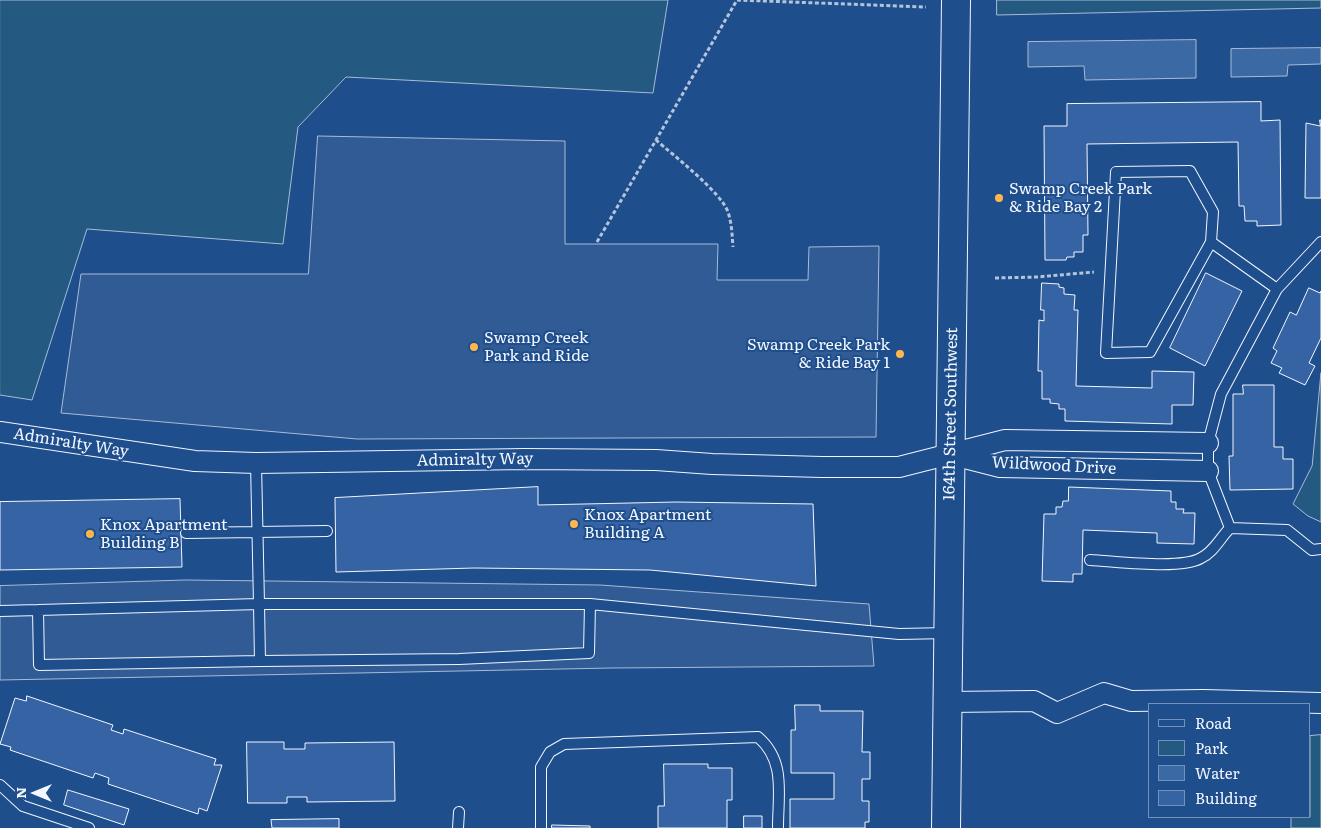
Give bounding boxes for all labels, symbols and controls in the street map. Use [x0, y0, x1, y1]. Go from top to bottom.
place label: Swamp Creek Park & Ride Bay 2 [1009, 179, 1152, 217]
marker: Swamp Creek Park & Ride Bay 2 [993, 192, 1005, 204]
street label: 164th Street Southwest [940, 327, 962, 501]
place label: Swamp Creek Park and Ride [484, 328, 589, 366]
place label: Swamp Creek Park & Ride Bay 1 [747, 335, 890, 373]
marker: Swamp Creek Park and Ride [468, 341, 480, 353]
marker: Swamp Creek Park & Ride Bay 1 [894, 348, 906, 360]
street label: Admiralty Way [12, 424, 130, 462]
street label: Admiralty Way [417, 449, 533, 471]
street label: Wildwood Drive [991, 453, 1117, 479]
place label: Knox Apartment Building A [584, 505, 712, 543]
place label: Knox Apartment Building B [100, 515, 228, 553]
marker: Knox Apartment Building A [568, 518, 580, 530]
marker: Knox Apartment Building B [84, 528, 96, 540]
legend [1148, 703, 1311, 818]
text: Road [1195, 711, 1231, 734]
text: Park [1195, 736, 1228, 759]
text: Water [1195, 761, 1240, 784]
north arrow [10, 768, 60, 818]
text: Building [1195, 786, 1257, 809]
text: N [10, 787, 30, 799]

